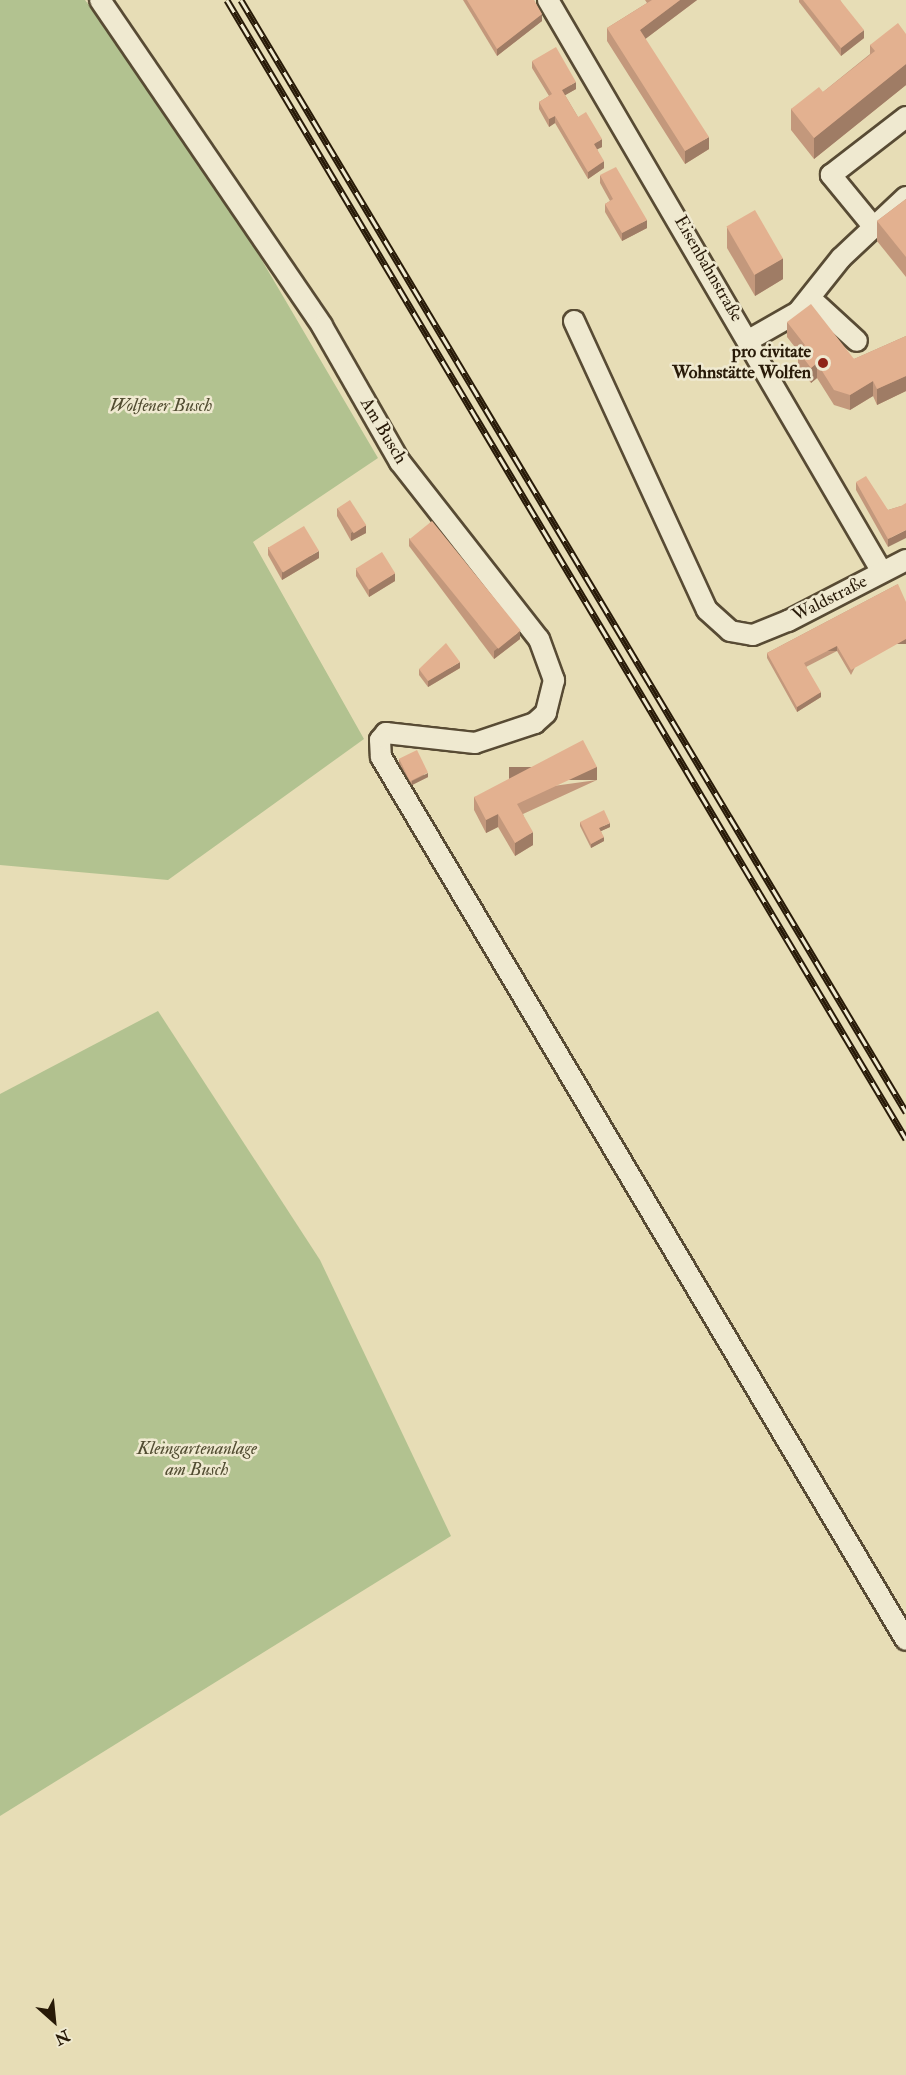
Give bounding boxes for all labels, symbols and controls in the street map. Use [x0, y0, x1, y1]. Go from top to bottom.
street label: Eisenbahnstraße [669, 212, 747, 326]
place label: pro civitate Wohnstätte Wolfen [672, 342, 811, 385]
marker: pro civitate Wohnstätte Wolfen [816, 356, 830, 370]
street label: Am Busch [355, 394, 411, 468]
park label: Wolfener Busch [110, 395, 212, 417]
street label: Waldstraße [789, 571, 871, 627]
park label: Kleingartenanlage am Busch [137, 1439, 257, 1482]
north arrow [24, 1991, 84, 2051]
text: N [51, 2025, 73, 2049]

